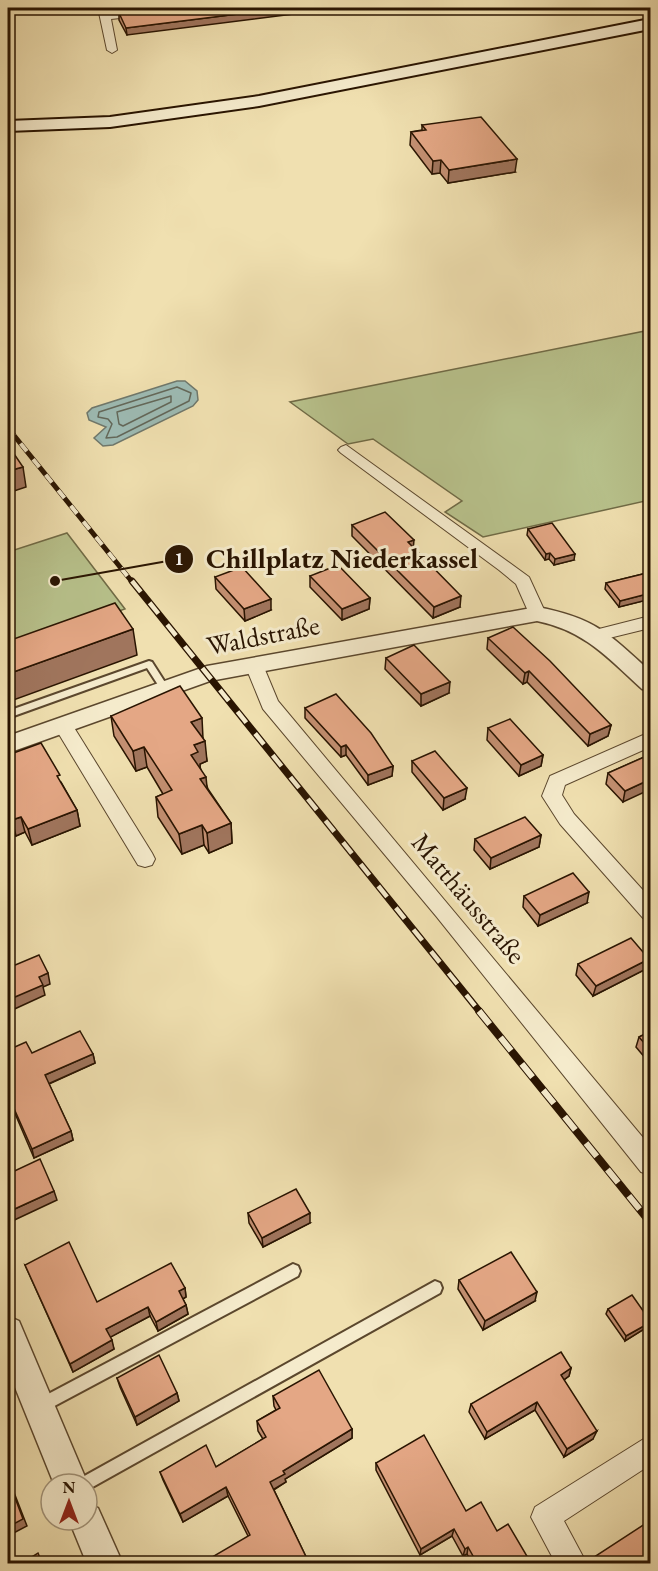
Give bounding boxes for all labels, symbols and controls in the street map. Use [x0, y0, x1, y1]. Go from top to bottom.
callout: Chillplatz Niederkassel [164, 536, 490, 582]
text: Chillplatz Niederkassel [206, 540, 478, 576]
text: 1 [174, 547, 184, 570]
street label: Waldstraße [204, 607, 322, 663]
street label: Matthäusstraße [404, 825, 534, 971]
north arrow [39, 1472, 99, 1532]
text: N [63, 1477, 76, 1498]

